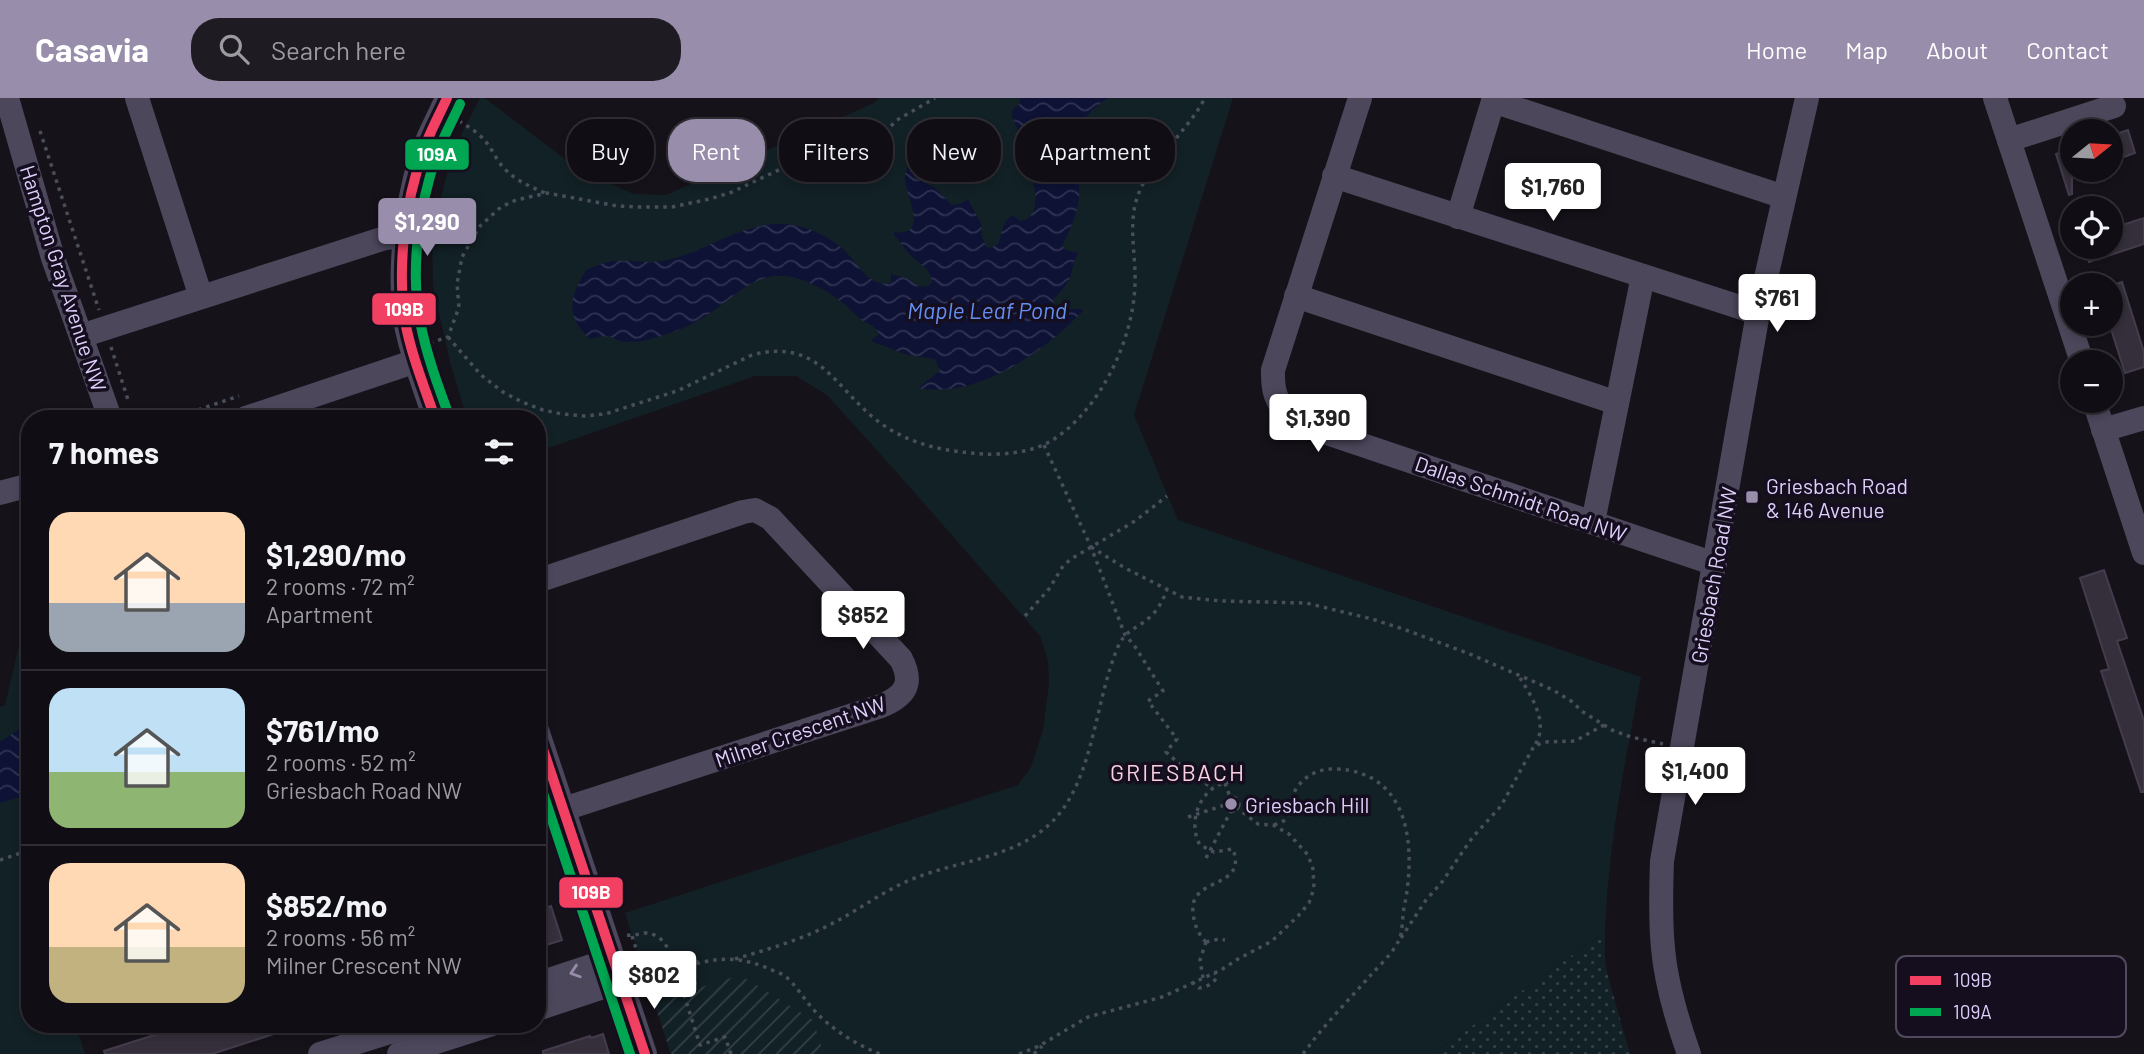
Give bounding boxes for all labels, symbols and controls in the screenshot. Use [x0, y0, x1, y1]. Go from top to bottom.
search box [191, 18, 681, 81]
text: Casavia [35, 29, 149, 69]
icon: search [215, 30, 253, 68]
text: Search here [271, 34, 406, 65]
text: Home [1746, 35, 1807, 64]
text: Map [1845, 35, 1888, 64]
text: About [1926, 35, 1988, 64]
text: Contact [2026, 35, 2109, 64]
chip: Buy [567, 119, 654, 182]
chip: Rent [668, 119, 765, 182]
chip: Filters [779, 119, 893, 182]
chip: New [907, 119, 1001, 182]
chip: Apartment [1015, 119, 1175, 182]
north arrow [2060, 119, 2123, 182]
map controls [2060, 119, 2123, 413]
line badge: 109A [404, 138, 470, 171]
text: 109A [417, 142, 457, 165]
street label: Hampton Gray Avenue NW [16, 162, 112, 394]
pin: $1,760 [1496, 164, 1610, 223]
text: $1,760 [1521, 172, 1585, 200]
button: locate [2060, 196, 2123, 259]
pin: $1,290 [370, 198, 484, 258]
text: $1,290 [394, 207, 460, 235]
button: + [2060, 273, 2123, 336]
pin: $761 [1736, 274, 1818, 334]
text: $761 [1755, 283, 1799, 311]
line badge: 109B [371, 292, 437, 326]
water label: Maple Leaf Pond [907, 296, 1067, 324]
text: 109B [384, 297, 424, 320]
button: − [2060, 350, 2123, 413]
pin: $1,390 [1261, 394, 1375, 454]
text: $1,390 [1285, 403, 1351, 431]
icon: filters [480, 433, 518, 471]
text: 7 homes [49, 434, 159, 470]
street label: Dallas Schmidt Road NW [1412, 450, 1630, 546]
place label: Griesbach Road & 146 Avenue [1766, 473, 1908, 522]
street label: Griesbach Road NW [1685, 485, 1741, 665]
marker: Griesbach Road & 146 Avenue [1744, 489, 1760, 505]
text: $1,290/mo [266, 536, 407, 572]
icon: home [105, 540, 189, 624]
text: 2 rooms · 72 m² [266, 572, 415, 600]
pin: $852 [822, 592, 904, 651]
text: Apartment [266, 600, 373, 628]
text: $852 [838, 600, 888, 628]
street label: Milner Crescent NW [711, 690, 889, 772]
text: $761/mo [266, 712, 380, 748]
icon: home [105, 716, 189, 800]
text: 2 rooms · 52 m² [266, 748, 416, 776]
pin: $1,400 [1638, 748, 1752, 807]
text: $1,400 [1661, 756, 1729, 784]
district label: GRIESBACH [1110, 758, 1246, 786]
text: Griesbach Road NW [266, 776, 462, 804]
place label: Griesbach Hill [1245, 792, 1369, 817]
marker: Griesbach Hill [1223, 796, 1239, 812]
line badge: 109B [558, 876, 624, 909]
text: 109B [571, 880, 611, 903]
text: $852/mo [266, 887, 387, 923]
icon: home [105, 891, 189, 975]
text: 2 rooms · 56 m² [266, 923, 415, 951]
text: Milner Crescent NW [266, 951, 462, 979]
pin: $802 [613, 951, 695, 1011]
legend [1896, 956, 2126, 1037]
text: $802 [628, 960, 680, 988]
one-way arrow [570, 964, 582, 978]
text: 109B [1953, 968, 1992, 991]
text: 109A [1953, 1000, 1992, 1023]

